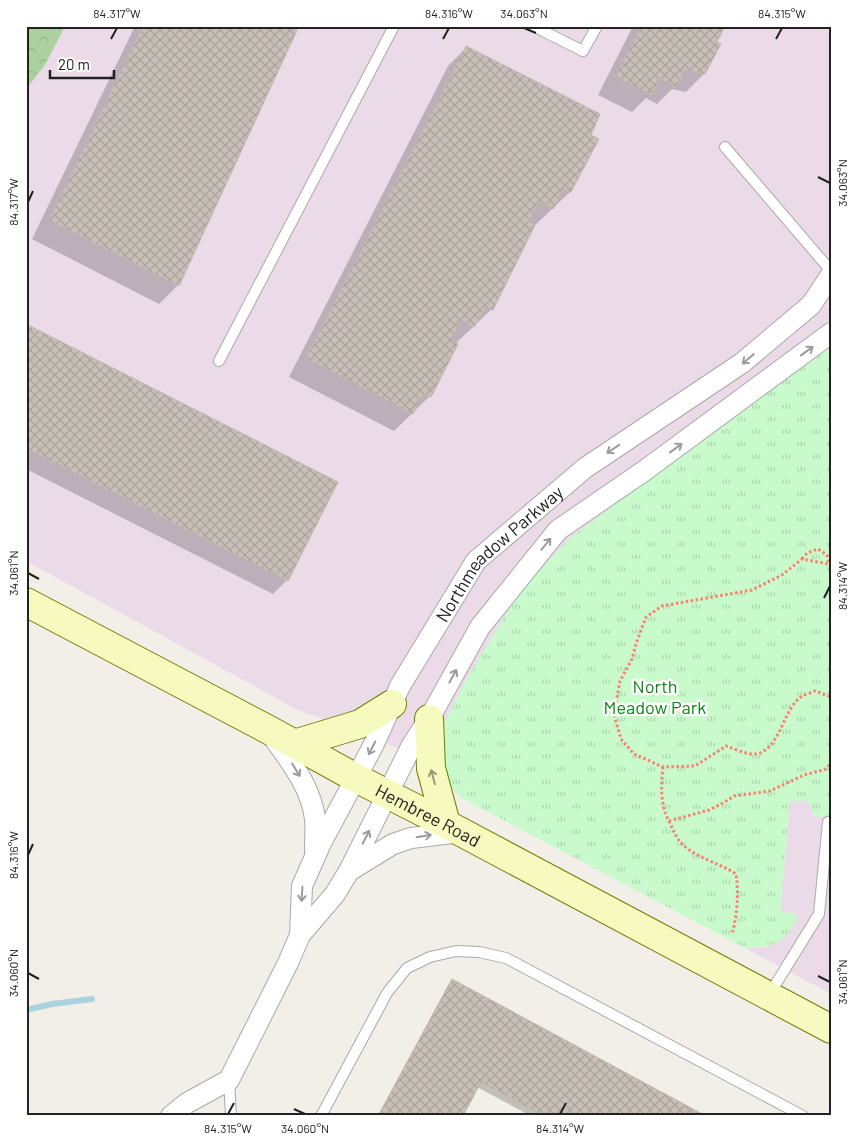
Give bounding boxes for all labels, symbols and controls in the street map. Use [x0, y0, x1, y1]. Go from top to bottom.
text: 84.317°W [93, 6, 141, 20]
text: 84.316°W [425, 6, 473, 20]
text: 34.063°N [500, 6, 548, 20]
text: 84.315°W [758, 6, 806, 20]
scale bar [50, 48, 114, 80]
text: 20 m [58, 55, 90, 73]
text: 34.063°N [835, 159, 849, 207]
text: 84.317°W [6, 178, 20, 226]
one-way arrow [800, 346, 814, 356]
one-way arrow [741, 353, 754, 364]
one-way arrow [669, 443, 683, 453]
one-way arrow [606, 444, 620, 455]
street label: Northmeadow Parkway [431, 481, 567, 626]
one-way arrow [541, 538, 552, 551]
text: 34.061°N [6, 550, 20, 596]
text: 84.314°W [835, 561, 849, 610]
one-way arrow [448, 670, 458, 684]
park label: North Meadow Park [604, 675, 706, 718]
one-way arrow [367, 740, 376, 755]
one-way arrow [291, 763, 302, 777]
one-way arrow [428, 769, 438, 785]
street label: Hembree Road [372, 779, 484, 851]
one-way arrow [361, 829, 371, 844]
one-way arrow [416, 830, 432, 840]
text: 84.316°W [6, 831, 20, 879]
one-way arrow [297, 885, 306, 901]
text: 34.060°N [6, 949, 20, 997]
text: 34.061°N [835, 959, 849, 1005]
text: 84.315°W [204, 1121, 252, 1135]
text: 34.060°N [281, 1121, 329, 1135]
text: 84.314°W [536, 1121, 585, 1135]

